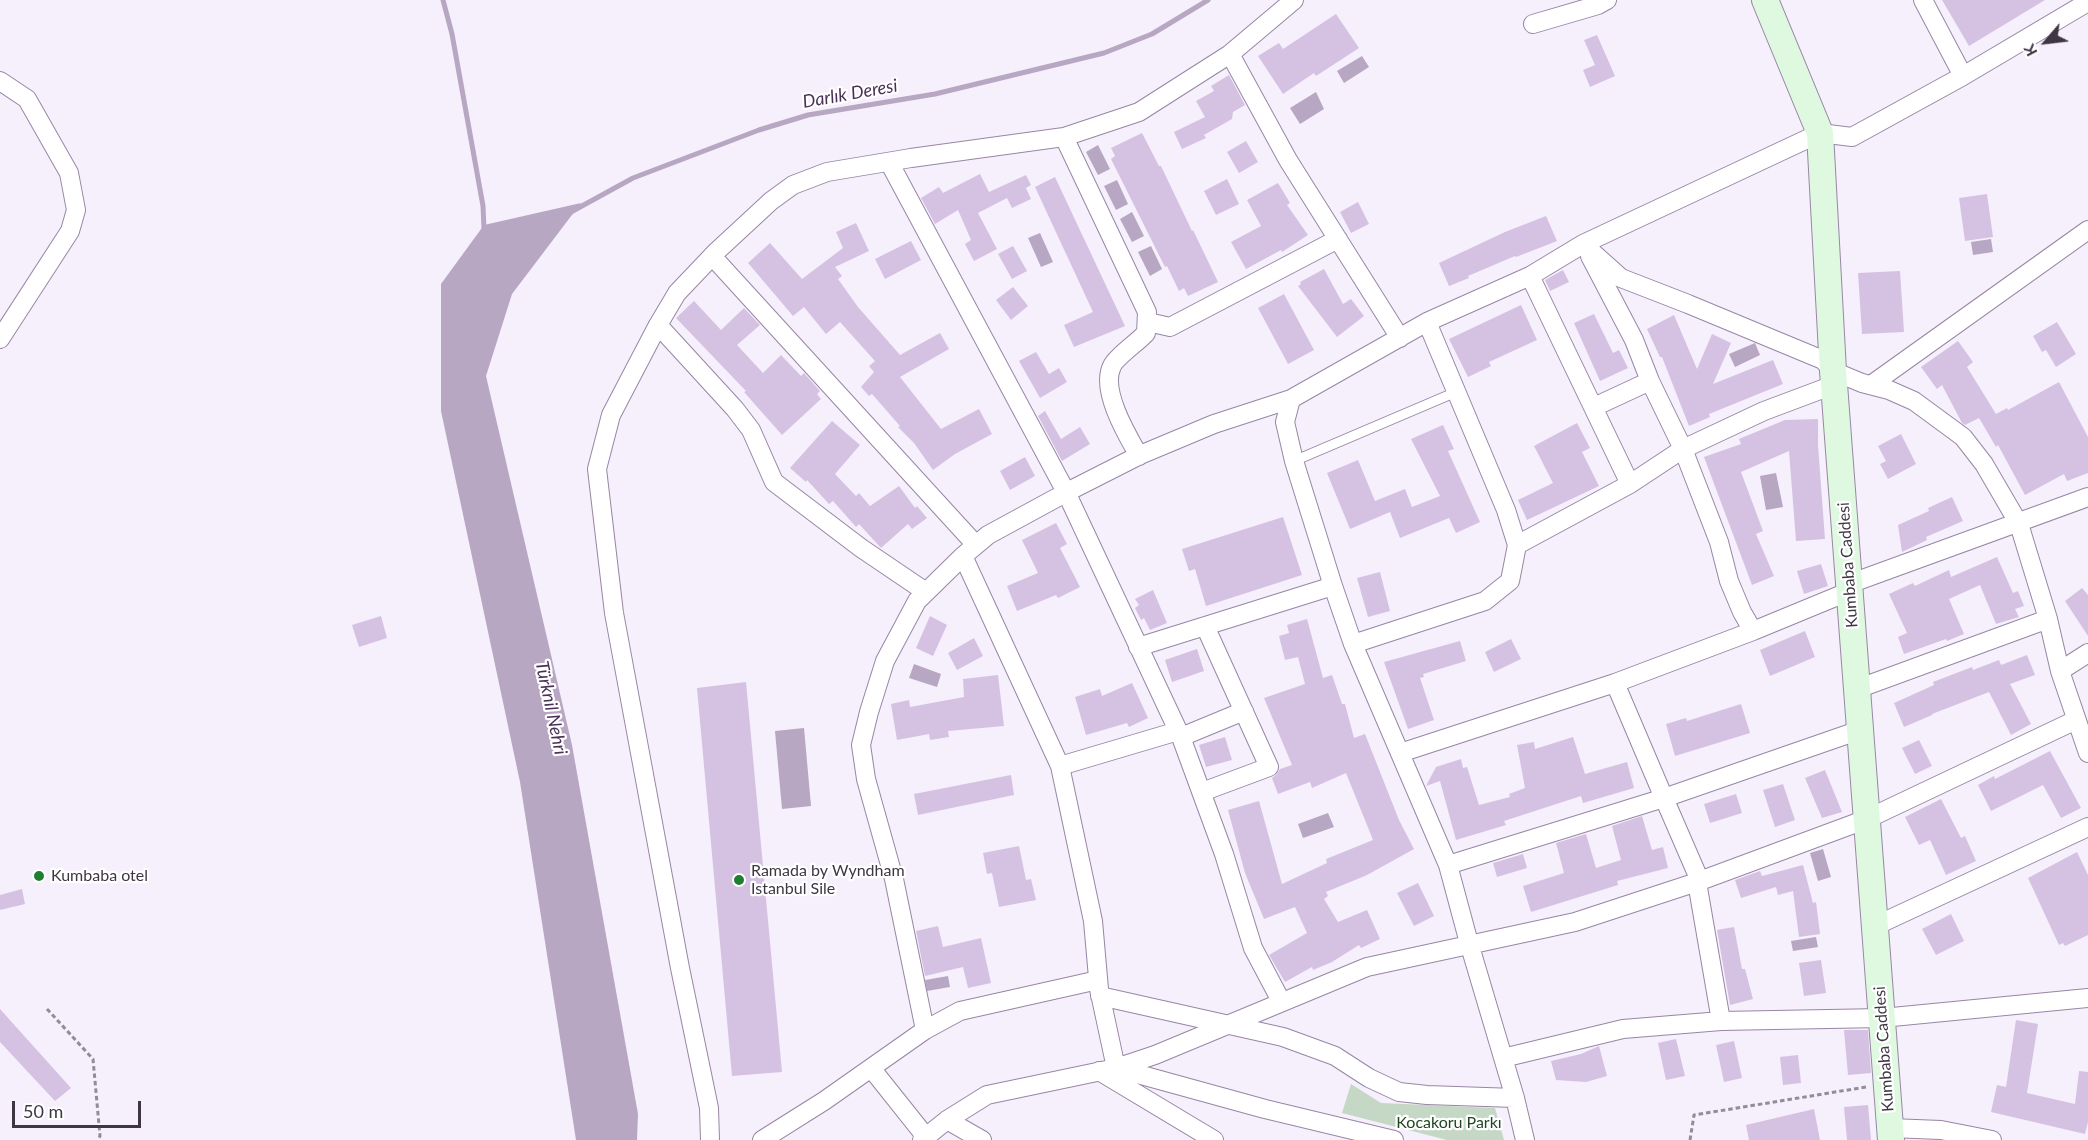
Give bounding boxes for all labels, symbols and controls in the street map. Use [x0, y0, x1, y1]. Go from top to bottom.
north arrow [2016, 12, 2076, 72]
text: K [2019, 41, 2041, 60]
water label: Darlık Deresi [801, 75, 899, 113]
street label: Kumbaba Caddesi [1834, 501, 1862, 629]
water label: Türknil Nehri [531, 659, 571, 757]
place label: Ramada by Wyndham Istanbul Sile [751, 861, 905, 899]
place label: Kumbaba otel [51, 866, 148, 886]
marker: Kumbaba otel [32, 869, 46, 883]
marker: Ramada by Wyndham Istanbul Sile [732, 873, 746, 887]
street label: Kumbaba Caddesi [1870, 985, 1898, 1113]
scale bar [15, 1089, 144, 1127]
text: 50 m [23, 1100, 63, 1122]
park label: Kocakoru Parkı [1396, 1113, 1502, 1133]

